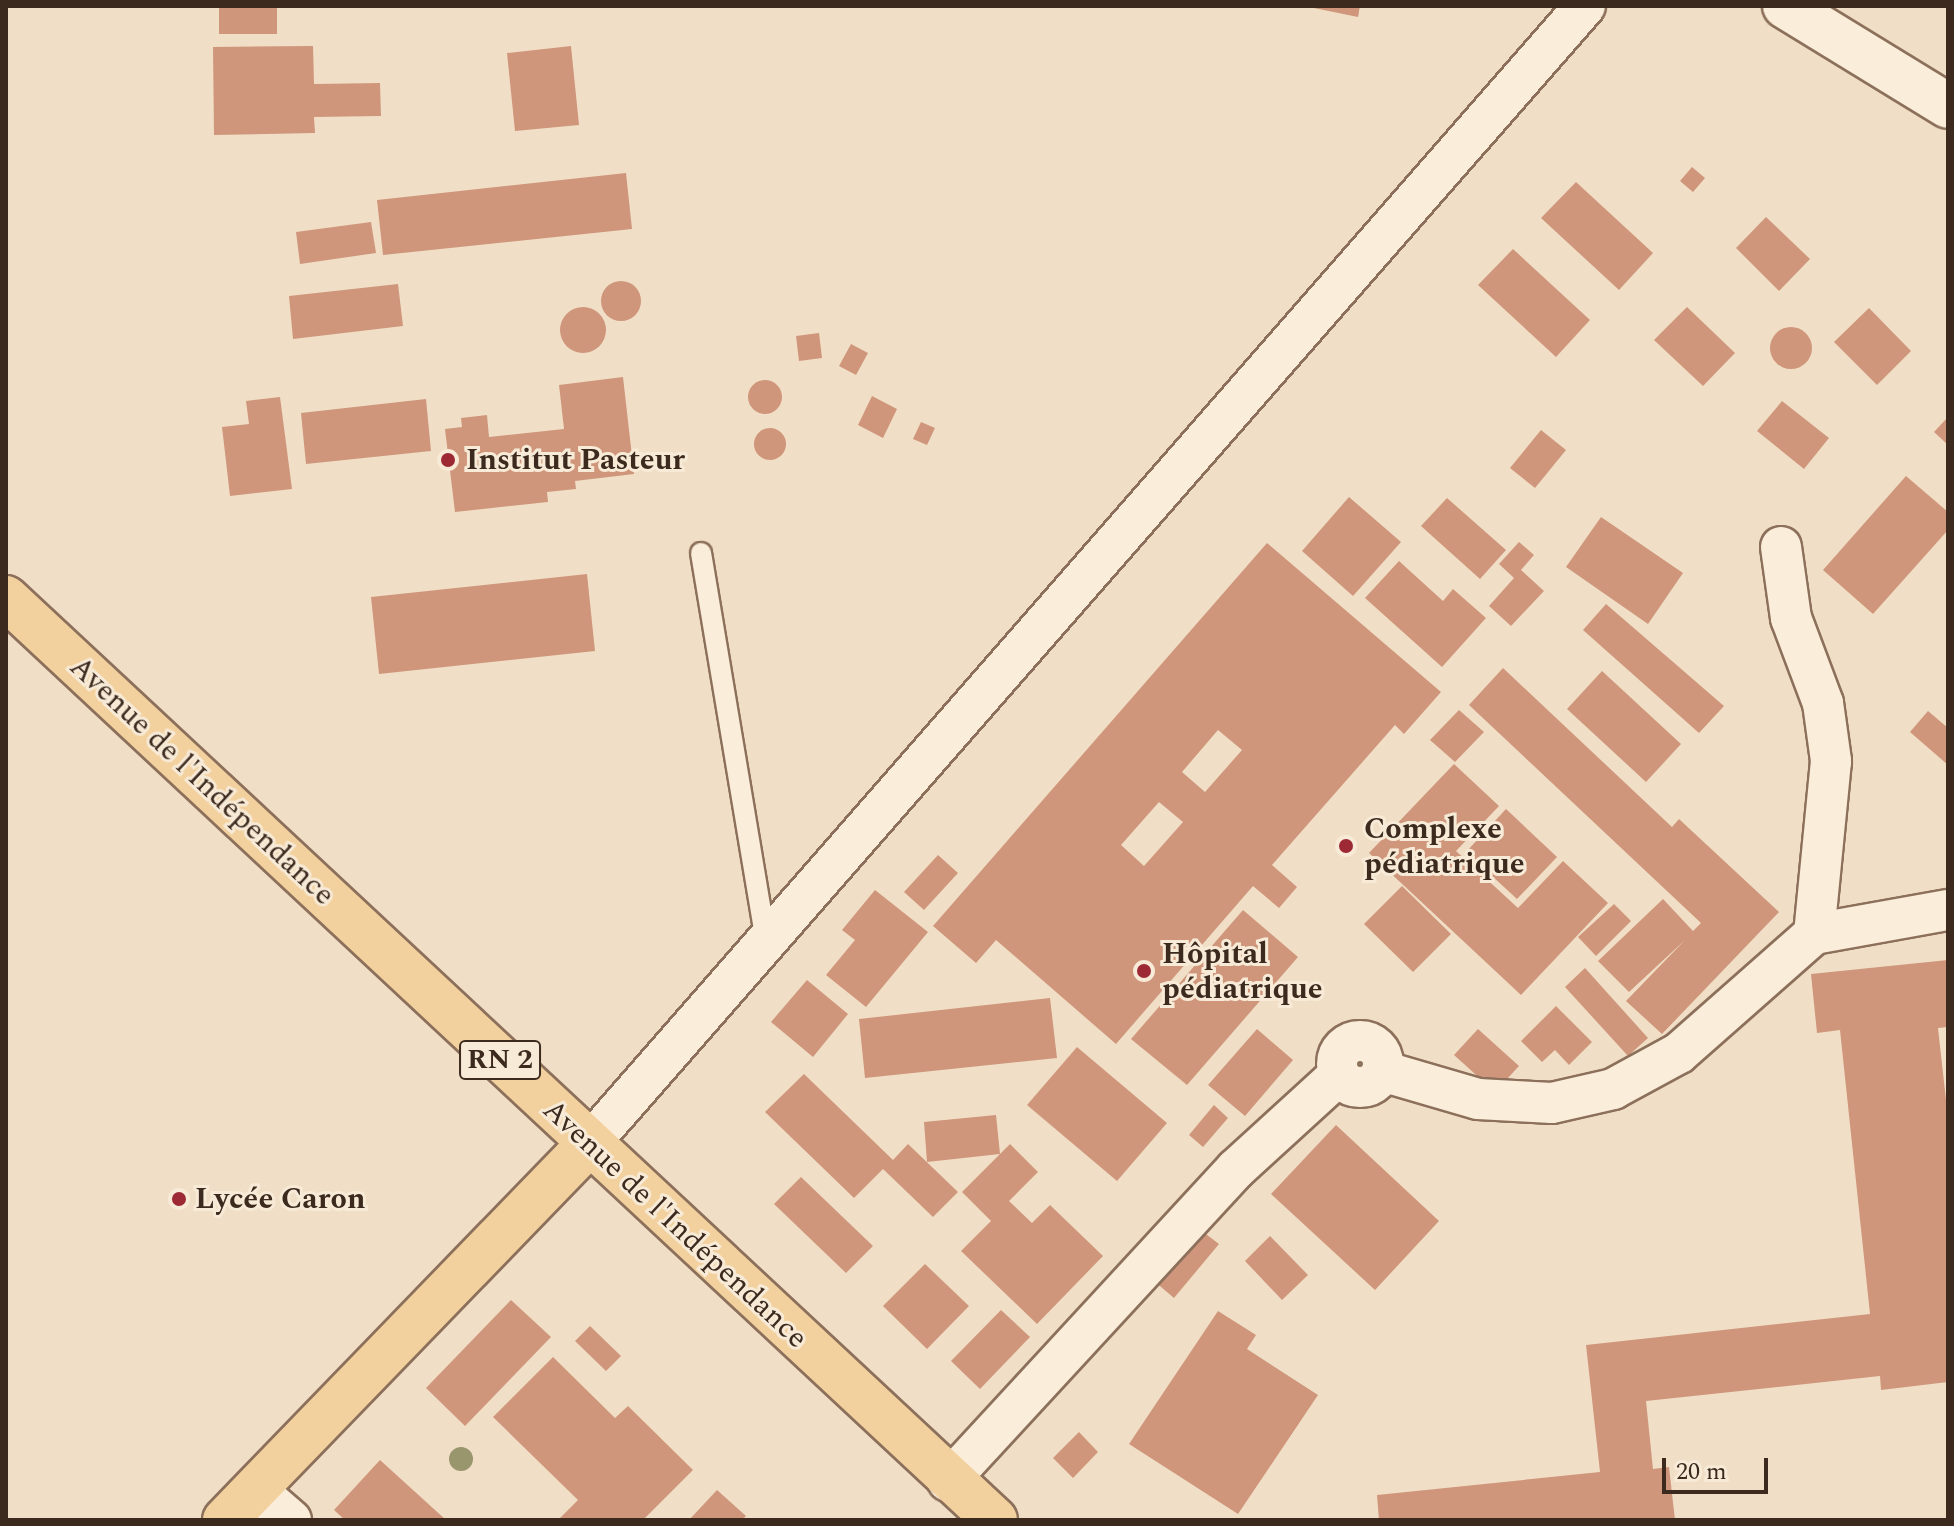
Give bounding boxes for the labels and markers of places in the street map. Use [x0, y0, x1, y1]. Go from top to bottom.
place label: Institut Pasteur [466, 442, 685, 478]
marker: Institut Pasteur [437, 449, 459, 471]
place label: Complexe pédiatrique [1364, 811, 1525, 882]
marker: Complexe pédiatrique [1335, 835, 1357, 857]
place label: Hôpital pédiatrique [1162, 936, 1323, 1006]
marker: Hôpital pédiatrique [1133, 960, 1155, 982]
place label: Lycée Caron [195, 1181, 365, 1217]
marker: Lycée Caron [170, 1190, 188, 1208]

